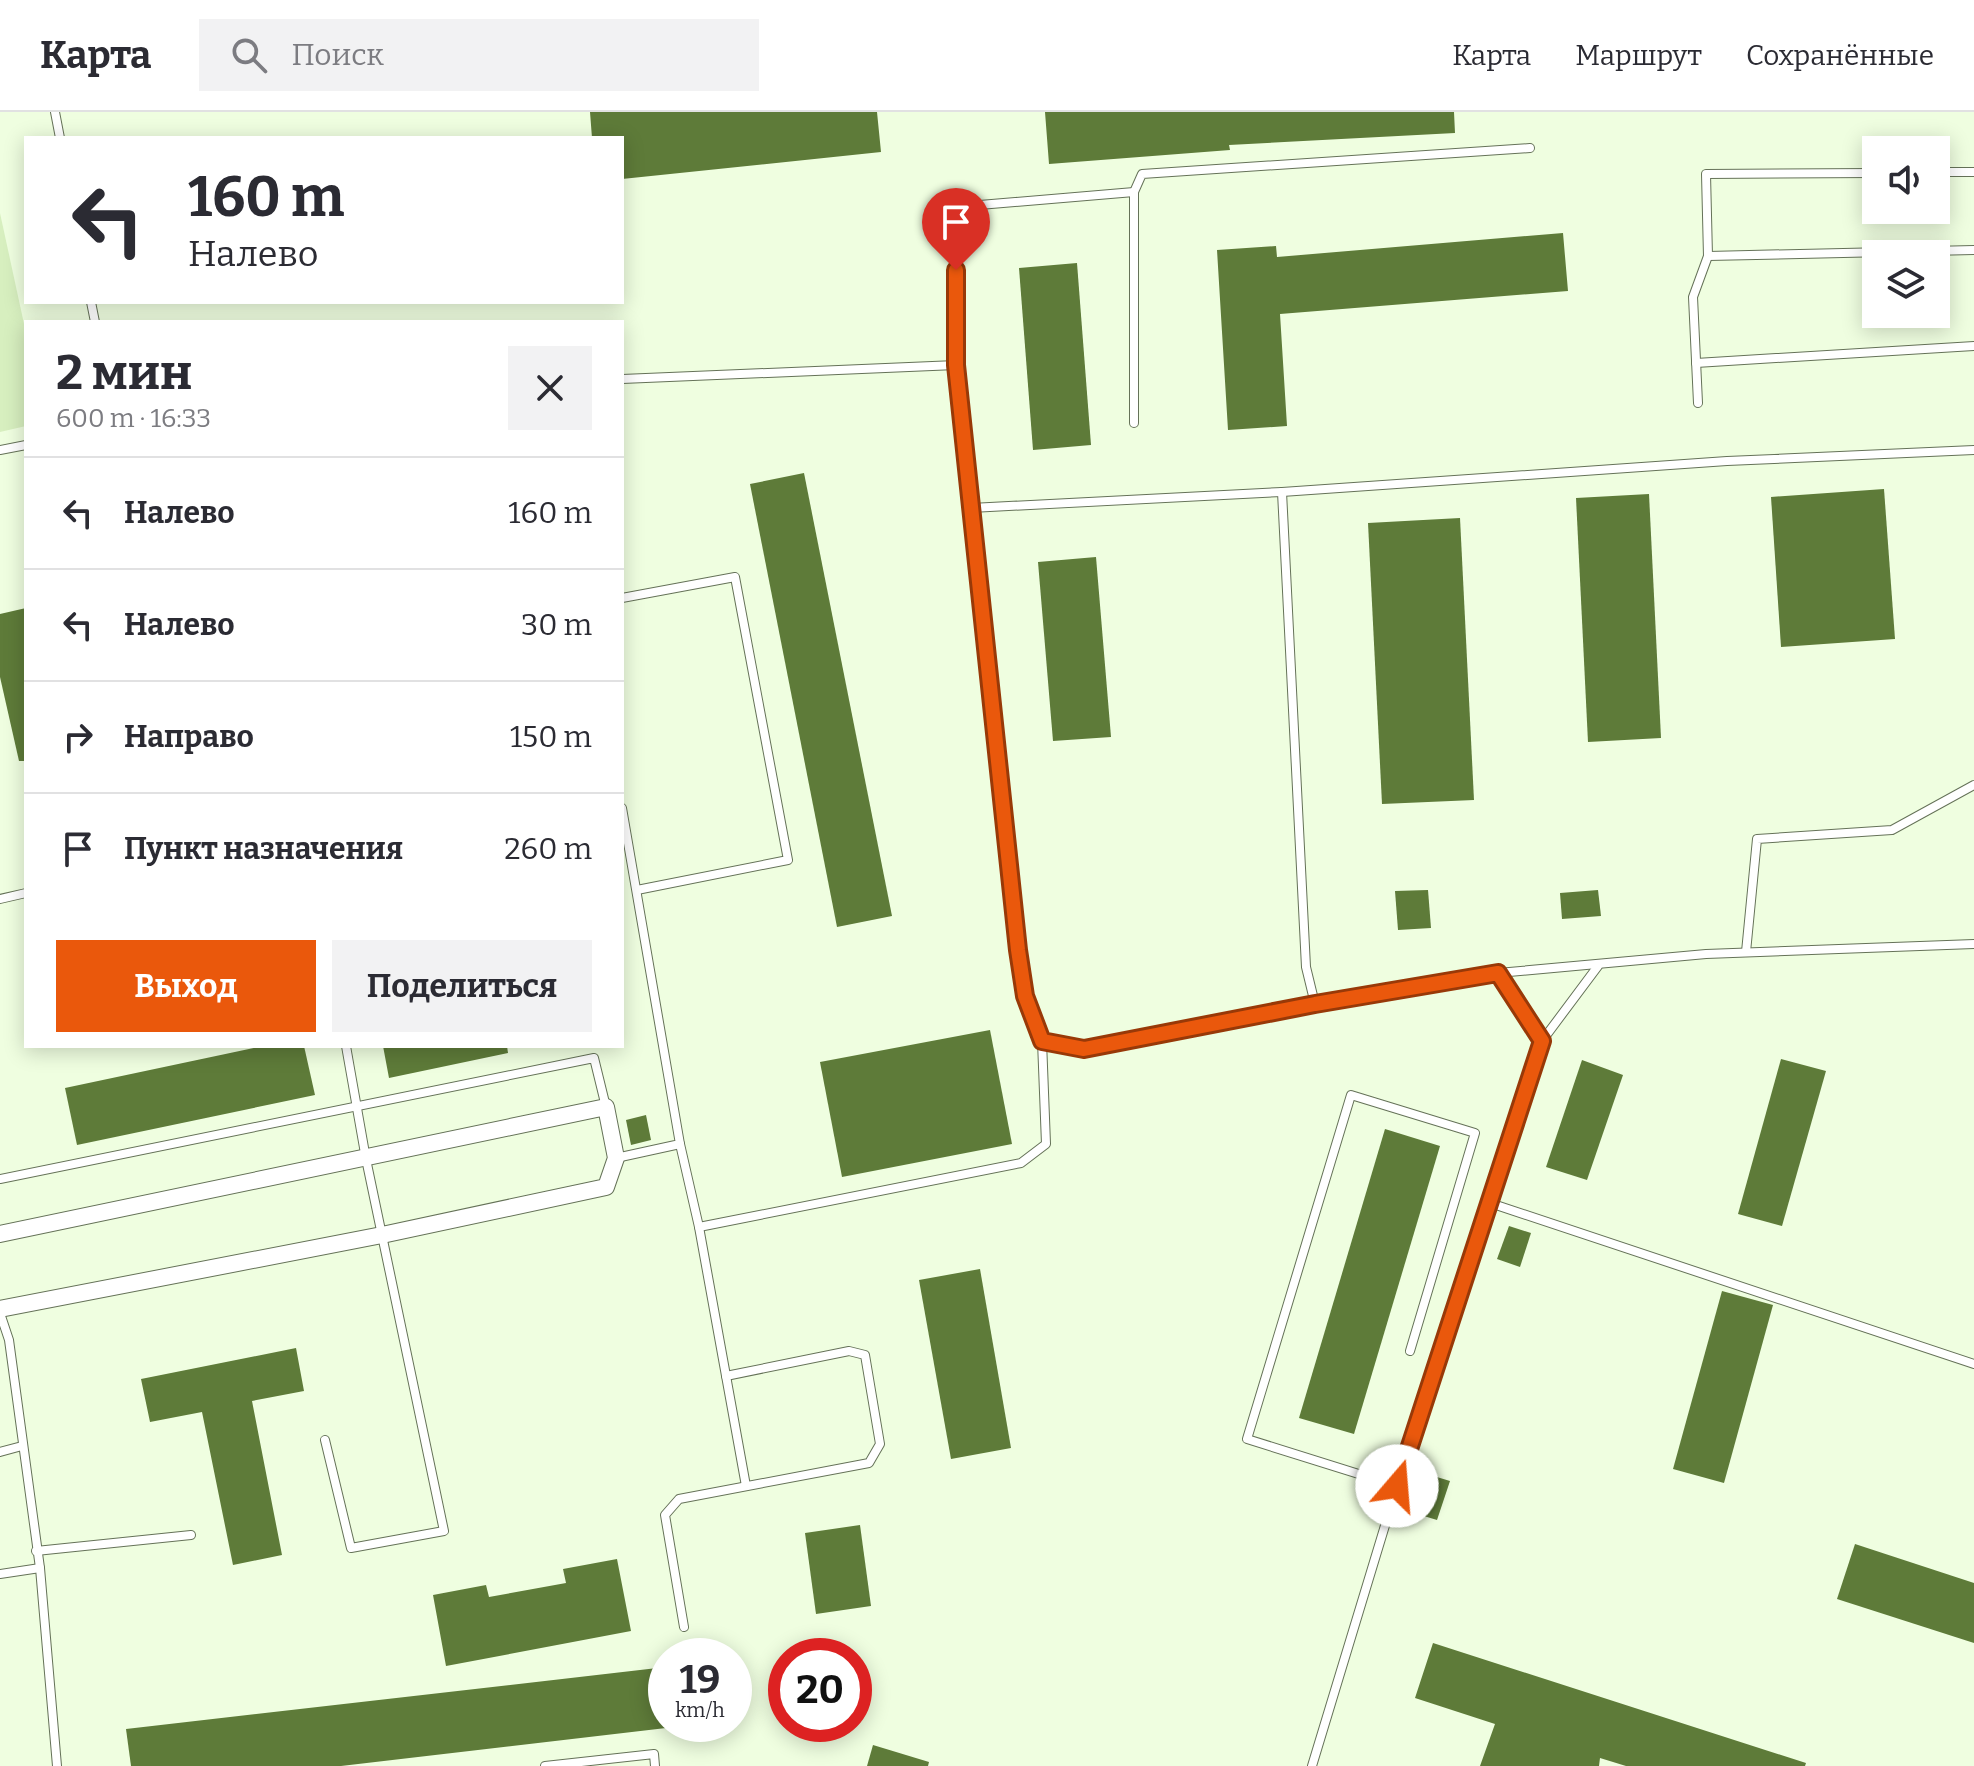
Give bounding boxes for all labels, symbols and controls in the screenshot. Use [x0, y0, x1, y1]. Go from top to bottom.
search box [199, 19, 759, 91]
text: Карта [40, 32, 151, 78]
icon: search [227, 33, 271, 77]
text: Поиск [291, 37, 384, 73]
text: Карта [1452, 39, 1531, 72]
text: Маршрут [1575, 39, 1702, 72]
text: Сохранённые [1746, 39, 1934, 72]
map controls [1862, 136, 1950, 328]
button: sound [1862, 136, 1950, 224]
text: 160 m [188, 164, 344, 231]
icon: left [56, 168, 160, 272]
pin [922, 188, 990, 270]
icon: arrive [934, 200, 978, 244]
text: Налево [188, 232, 319, 276]
button: layers [1862, 240, 1950, 328]
text: 2 мин [56, 344, 192, 402]
button: close [508, 346, 592, 430]
text: 600 m · 16:33 [56, 403, 211, 434]
icon: left [56, 491, 100, 535]
text: Налево [124, 495, 235, 531]
text: 160 m [508, 495, 592, 531]
icon: left [56, 603, 100, 647]
text: Налево [124, 607, 235, 643]
text: 30 m [521, 607, 592, 643]
icon: right [56, 715, 100, 759]
text: Направо [124, 719, 254, 755]
text: 150 m [510, 719, 592, 755]
icon: arrive [56, 827, 100, 871]
text: Пункт назначения [124, 831, 403, 867]
text: 260 m [504, 831, 592, 867]
button: Выход [56, 940, 316, 1032]
button: Поделиться [332, 940, 592, 1032]
position arrow [1355, 1444, 1439, 1528]
speed limit sign: 20 [768, 1638, 872, 1742]
text: 19 [680, 1656, 720, 1704]
text: km/h [675, 1698, 725, 1722]

